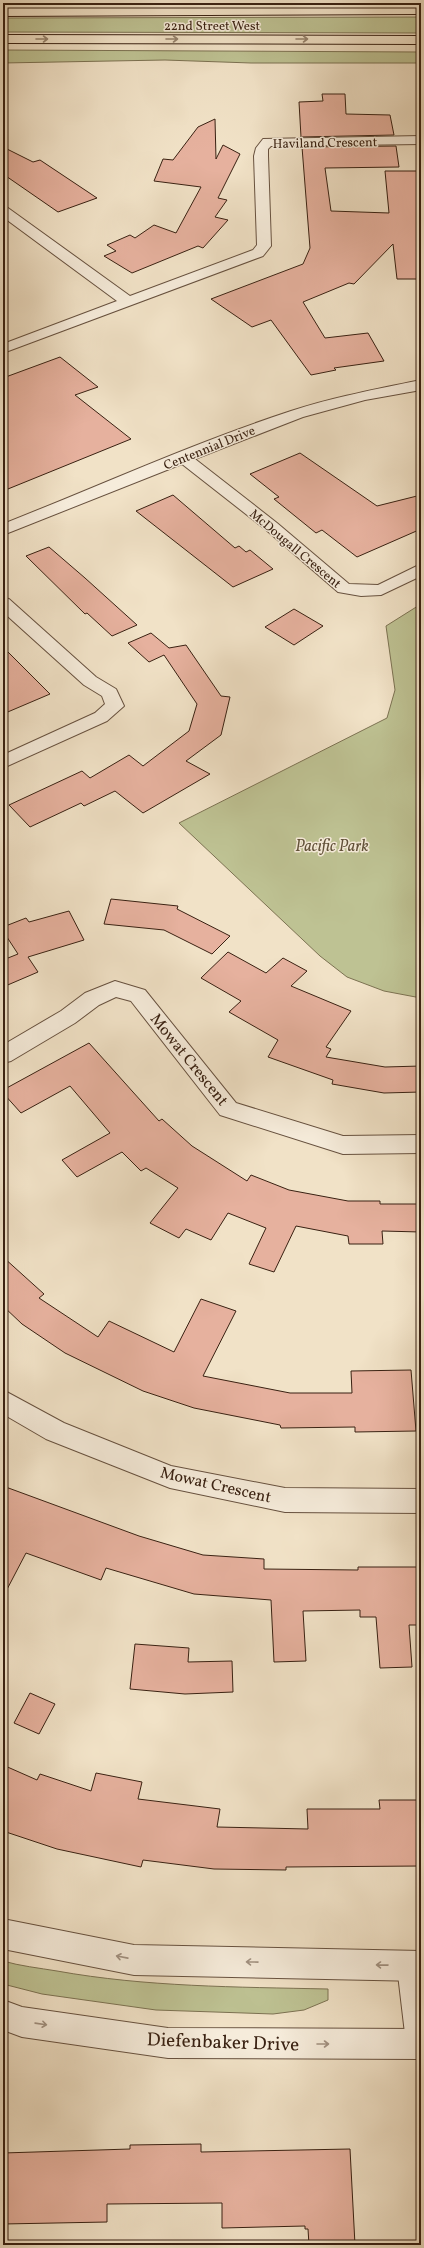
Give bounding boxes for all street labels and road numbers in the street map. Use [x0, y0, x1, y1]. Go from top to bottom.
street label: 22nd Street West [164, 18, 261, 36]
street label: Haviland Crescent [273, 134, 378, 154]
street label: Centennial Drive [161, 422, 258, 475]
street label: McDougall Crescent [245, 506, 345, 594]
street label: Mowat Crescent [144, 1009, 233, 1112]
street label: Mowat Crescent [158, 1462, 274, 1509]
street label: Diefenbaker Drive [146, 2027, 300, 2059]

